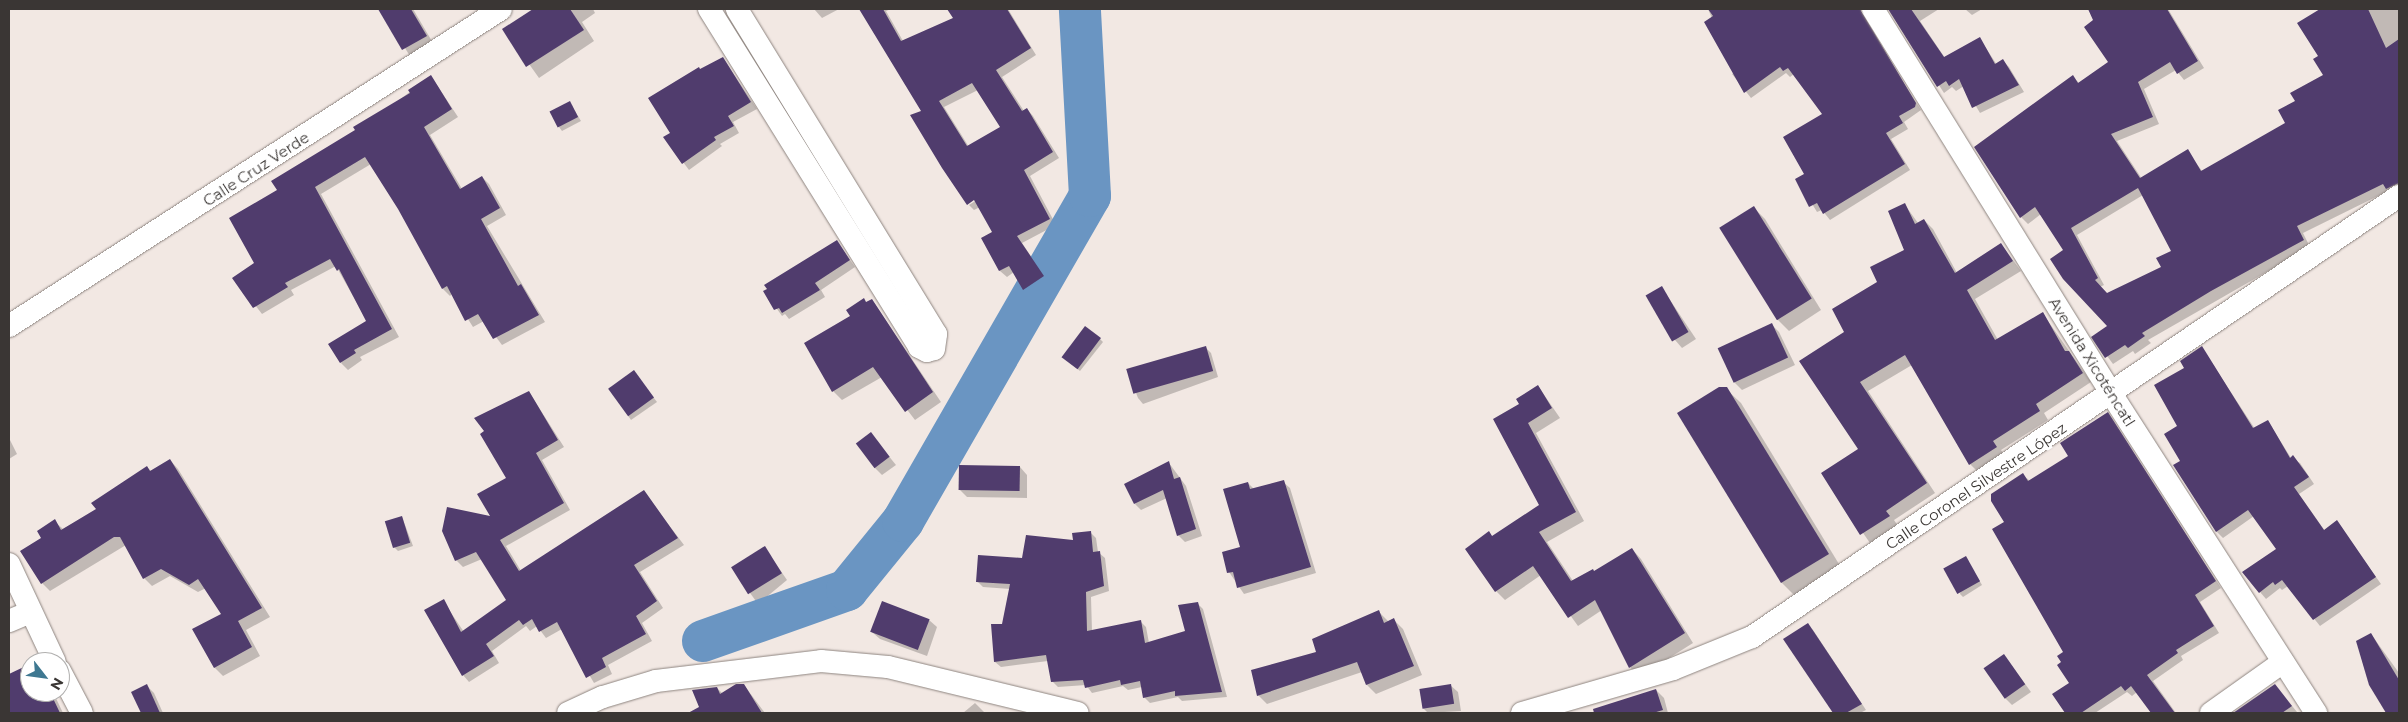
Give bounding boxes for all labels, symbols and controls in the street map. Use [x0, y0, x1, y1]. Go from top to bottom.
street label: Calle Cruz Verde [200, 128, 312, 210]
street label: Avenida Xicoténcatl [2045, 294, 2139, 430]
street label: Calle Coronel Silvestre López [1882, 419, 2070, 553]
north arrow [20, 652, 70, 702]
text: N [47, 675, 68, 693]

